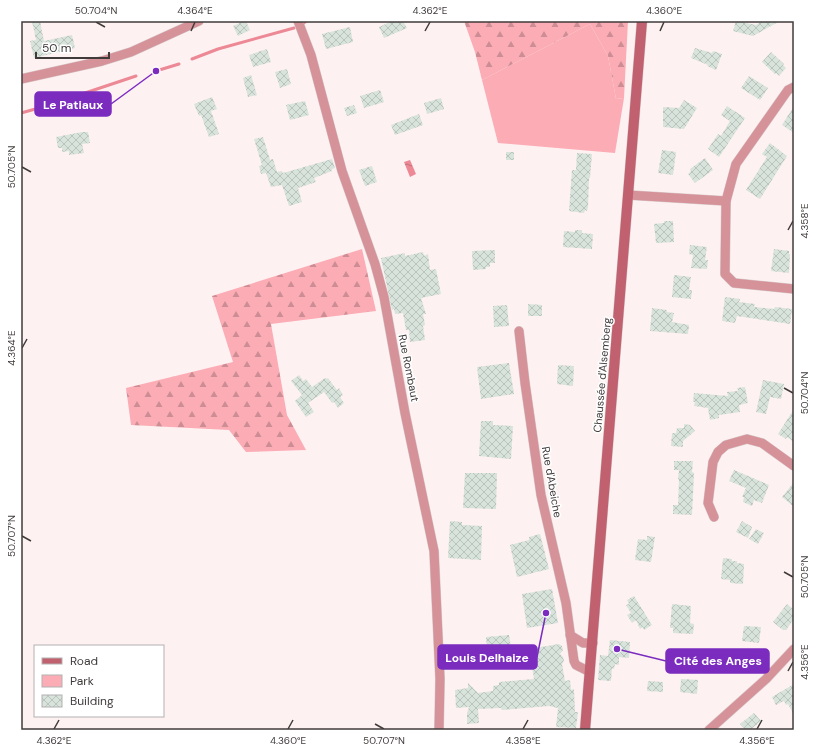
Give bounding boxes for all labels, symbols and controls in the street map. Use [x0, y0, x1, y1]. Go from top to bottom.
text: 50.704°N [75, 4, 117, 17]
text: 4.364°E [177, 4, 213, 17]
text: 4.362°E [413, 4, 448, 17]
text: 4.360°E [646, 4, 682, 17]
scale bar [36, 34, 109, 60]
text: 50 m [42, 40, 71, 56]
callout: Le Patiaux [35, 92, 111, 116]
text: Le Patiaux [43, 97, 103, 113]
text: 50.705°N [5, 146, 18, 188]
text: 4.358°E [798, 203, 811, 239]
street label: Chaussée d'Alsemberg [590, 317, 614, 433]
text: 4.364°E [5, 330, 18, 366]
street label: Rue Rombaut [396, 333, 422, 403]
text: 50.704°N [798, 372, 811, 414]
street label: Rue d'Abeiche [539, 445, 565, 519]
text: 50.707°N [5, 515, 18, 557]
text: 50.705°N [798, 556, 811, 598]
text: 4.356°E [798, 644, 811, 680]
legend [34, 645, 164, 717]
callout: Louis Delhaize [438, 645, 537, 669]
callout: Cité des Anges [666, 649, 769, 673]
text: Louis Delhaize [445, 650, 529, 666]
text: Road [70, 653, 98, 669]
text: Cité des Anges [674, 653, 762, 669]
text: Park [70, 673, 94, 689]
text: Building [70, 693, 114, 709]
text: 4.362°E [37, 734, 72, 747]
text: 4.360°E [270, 734, 306, 747]
text: 50.707°N [363, 734, 405, 747]
text: 4.358°E [505, 734, 541, 747]
text: 4.356°E [739, 734, 775, 747]

